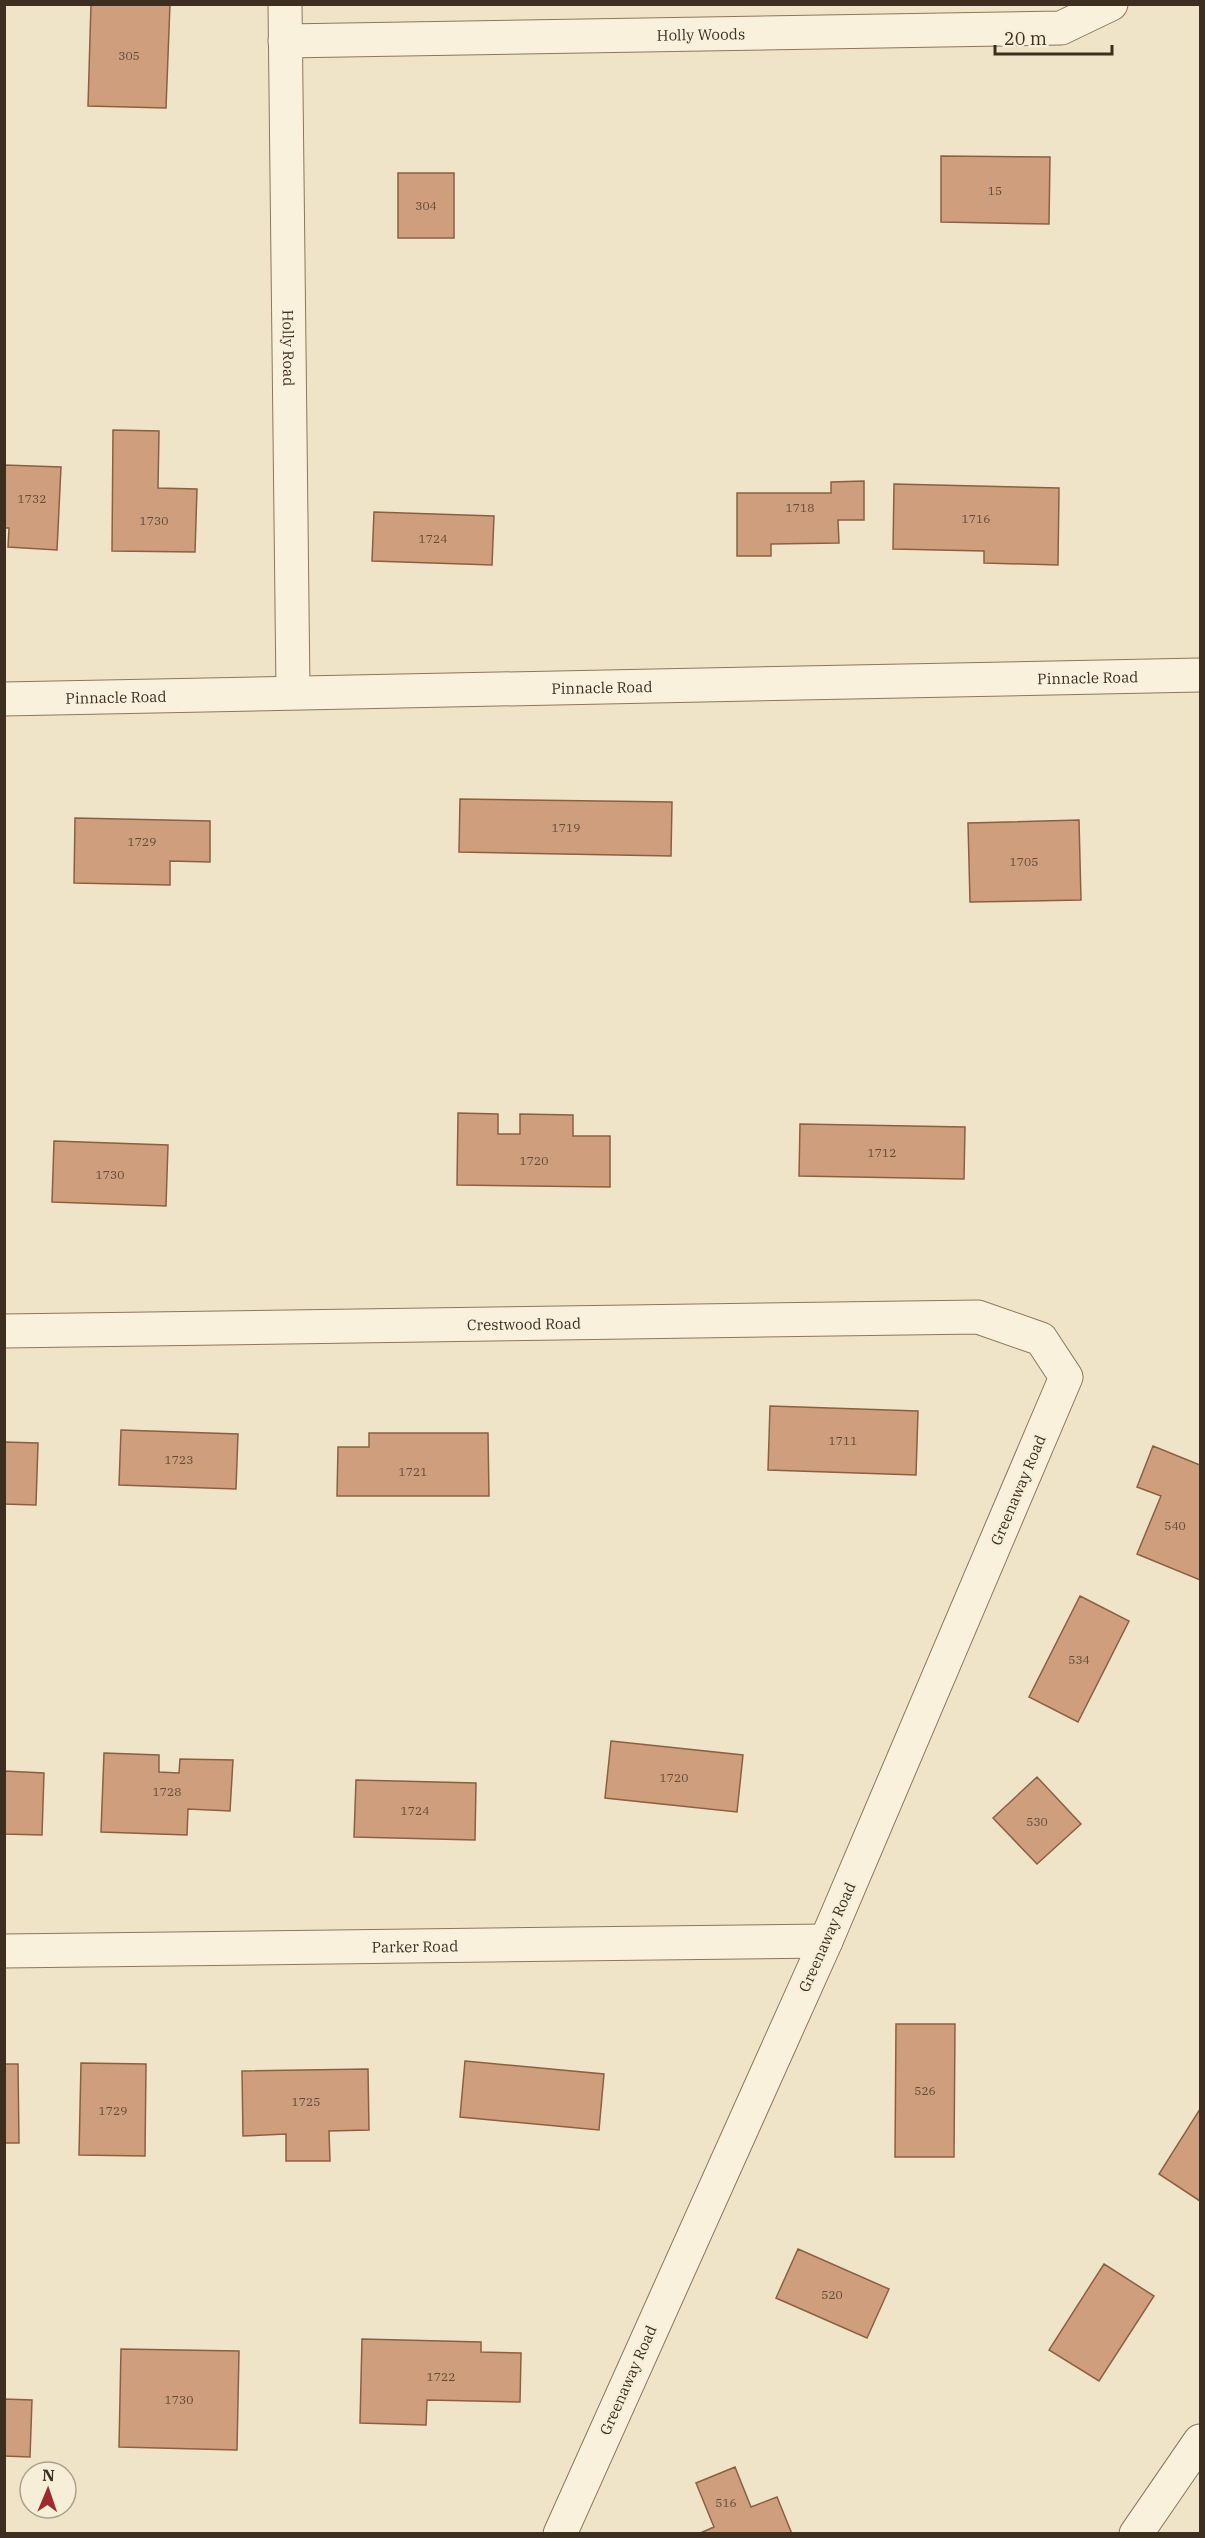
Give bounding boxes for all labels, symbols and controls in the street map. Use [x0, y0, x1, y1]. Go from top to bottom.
scale bar [995, 18, 1112, 56]
street label: Holly Woods [657, 24, 745, 44]
text: 20 m [1004, 27, 1047, 50]
house number: 305 [118, 48, 140, 63]
house number: 15 [988, 183, 1002, 198]
house number: 304 [415, 198, 437, 213]
street label: Holly Road [279, 310, 299, 386]
house number: 1732 [18, 491, 46, 506]
house number: 1718 [786, 500, 814, 515]
house number: 1716 [962, 511, 990, 526]
house number: 1730 [140, 513, 168, 528]
house number: 1724 [419, 531, 447, 546]
street label: Pinnacle Road [1037, 667, 1139, 688]
street label: Pinnacle Road [551, 676, 653, 698]
street label: Pinnacle Road [65, 686, 167, 707]
house number: 1719 [552, 820, 580, 835]
house number: 1729 [128, 834, 156, 849]
house number: 1705 [1010, 854, 1038, 869]
house number: 1712 [868, 1145, 896, 1160]
house number: 1720 [520, 1153, 548, 1168]
house number: 1730 [96, 1167, 124, 1182]
street label: Crestwood Road [467, 1313, 581, 1334]
street label: Greenaway Road [986, 1432, 1050, 1548]
house number: 1711 [829, 1433, 857, 1448]
house number: 1723 [165, 1452, 193, 1467]
house number: 1721 [399, 1464, 427, 1479]
house number: 540 [1164, 1518, 1186, 1533]
house number: 534 [1068, 1652, 1090, 1667]
house number: 1720 [660, 1770, 688, 1785]
house number: 1728 [153, 1784, 181, 1799]
house number: 1724 [401, 1803, 429, 1818]
house number: 530 [1026, 1814, 1048, 1829]
street label: Greenaway Road [794, 1879, 860, 1995]
street label: Parker Road [372, 1936, 458, 1956]
house number: 526 [914, 2083, 936, 2098]
house number: 1725 [292, 2094, 320, 2109]
house number: 1729 [99, 2103, 127, 2118]
house number: 520 [821, 2287, 843, 2302]
street label: Greenaway Road [595, 2322, 661, 2438]
house number: 1722 [427, 2369, 455, 2384]
house number: 1730 [165, 2392, 193, 2407]
north arrow [18, 2460, 78, 2520]
text: N [42, 2465, 55, 2485]
house number: 516 [715, 2495, 737, 2510]

